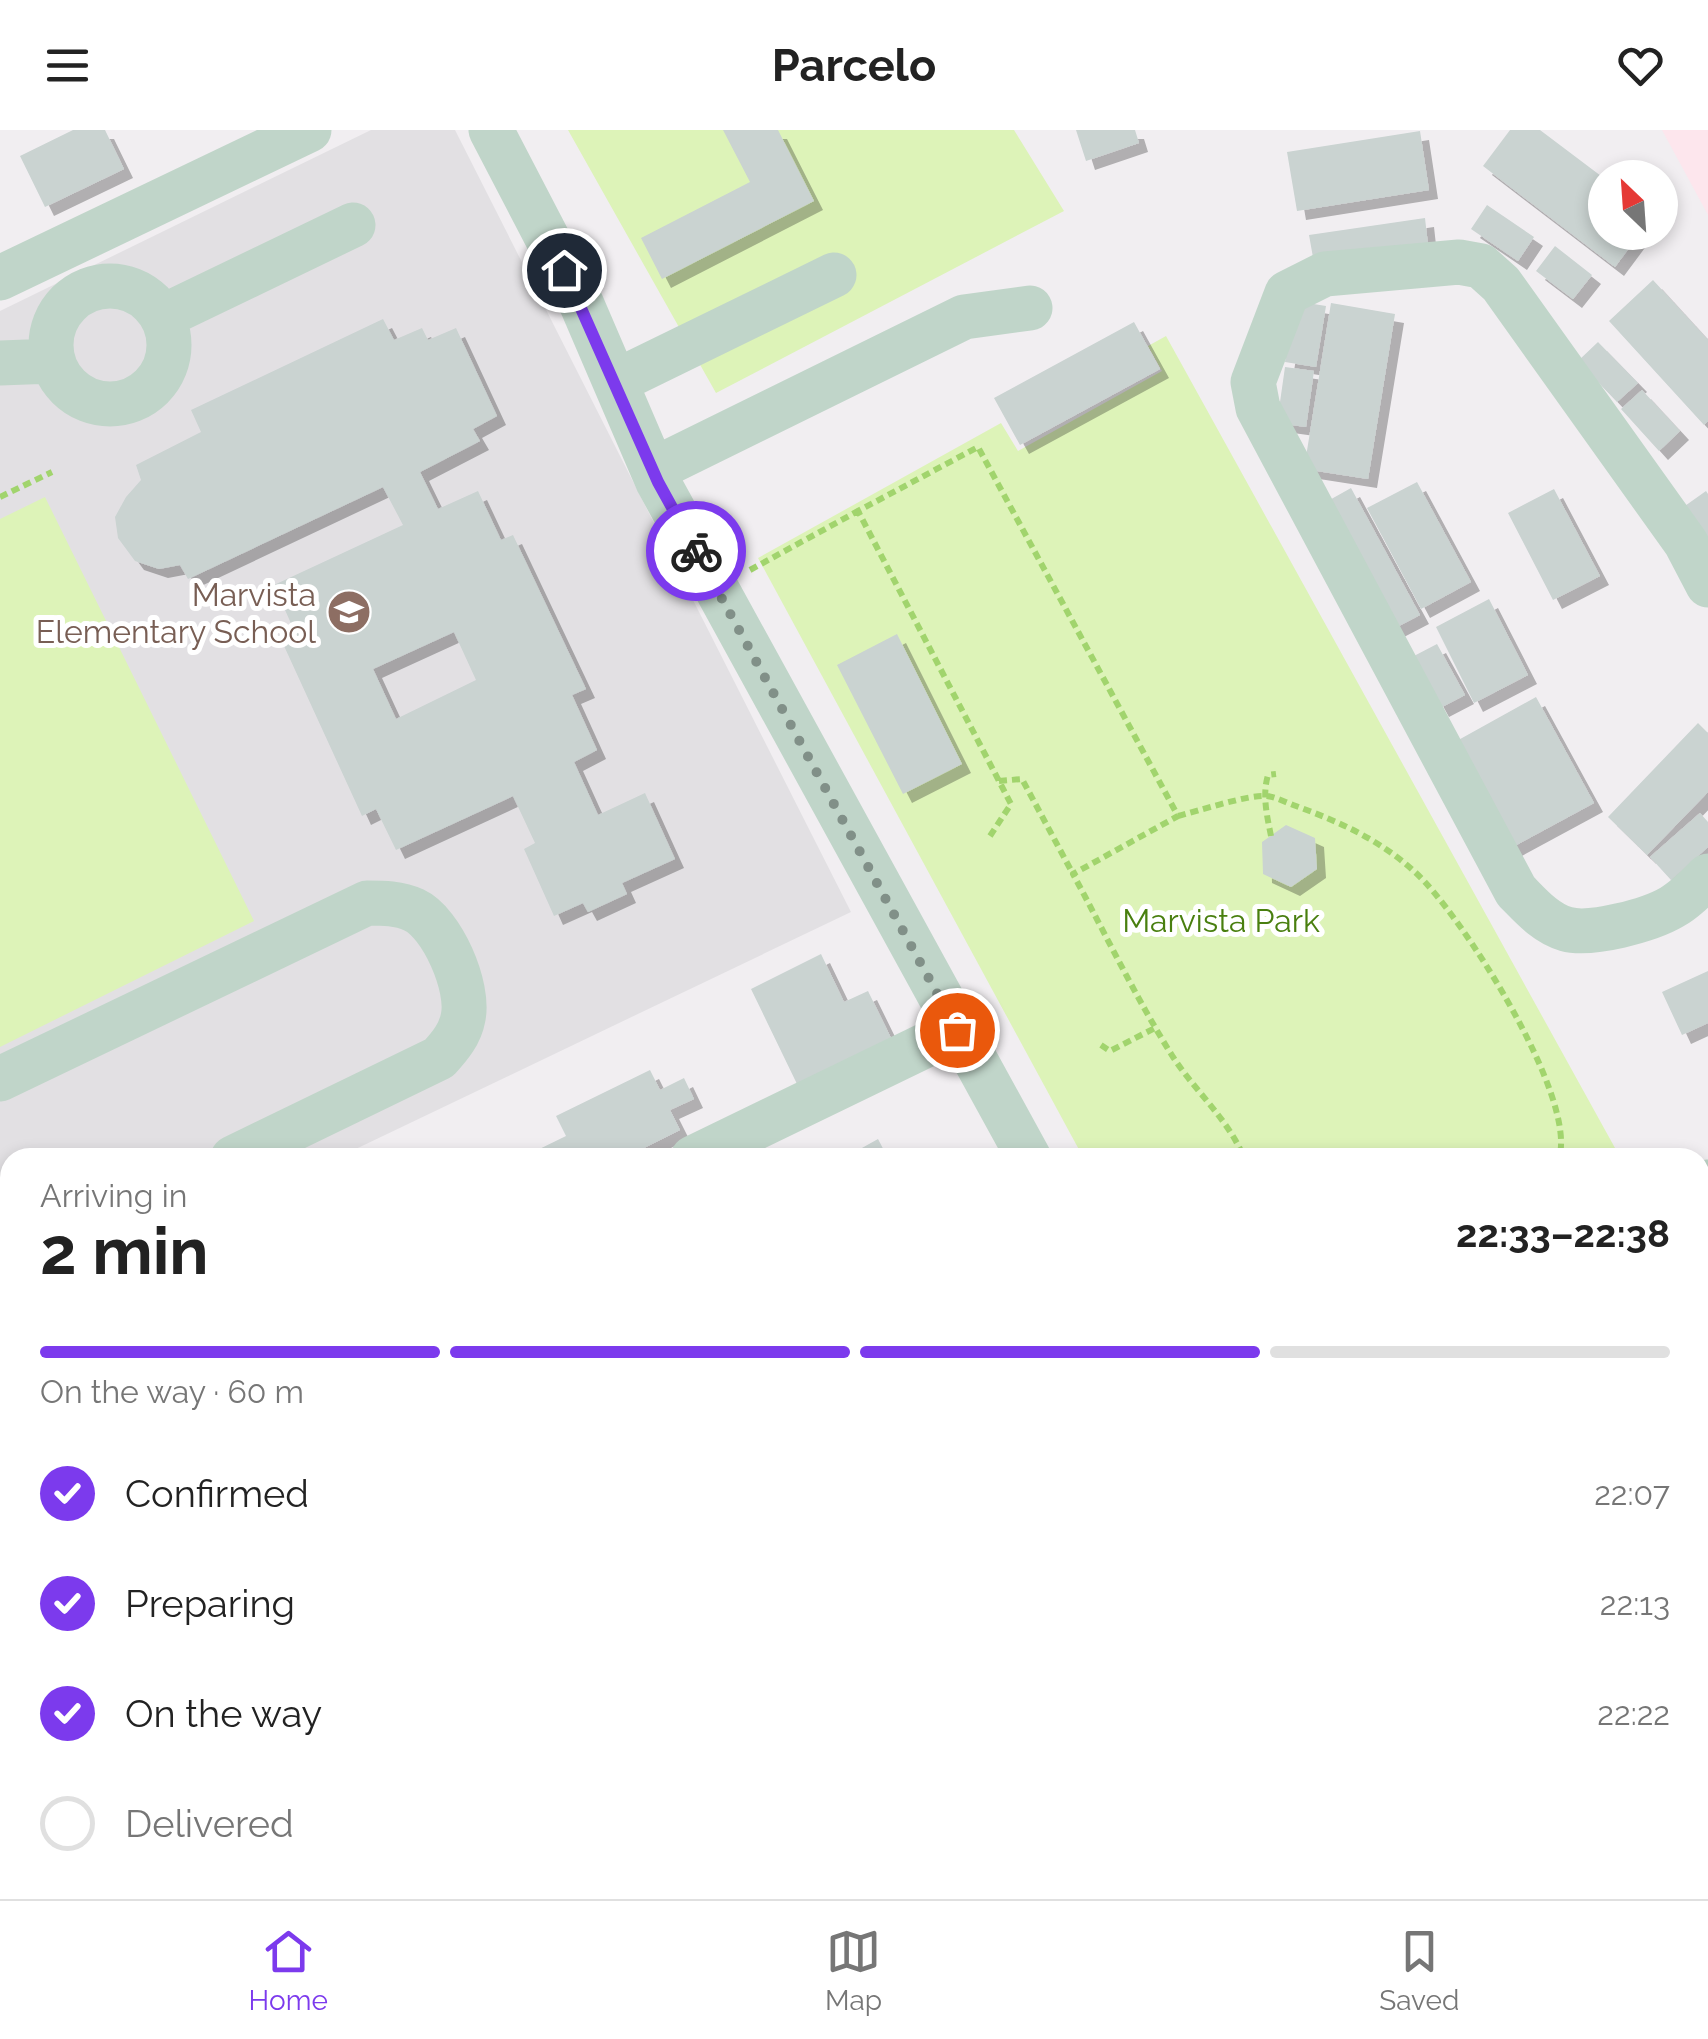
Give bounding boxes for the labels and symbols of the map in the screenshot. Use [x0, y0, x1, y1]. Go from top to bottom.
north arrow [1588, 160, 1678, 250]
pin [522, 228, 607, 313]
courier [646, 501, 746, 601]
place label: Marvista Elementary School [36, 576, 316, 650]
school or university icon: Marvista Elementary School [326, 589, 372, 635]
park label: Marvista Park [1122, 902, 1320, 939]
pin [915, 988, 1000, 1073]

